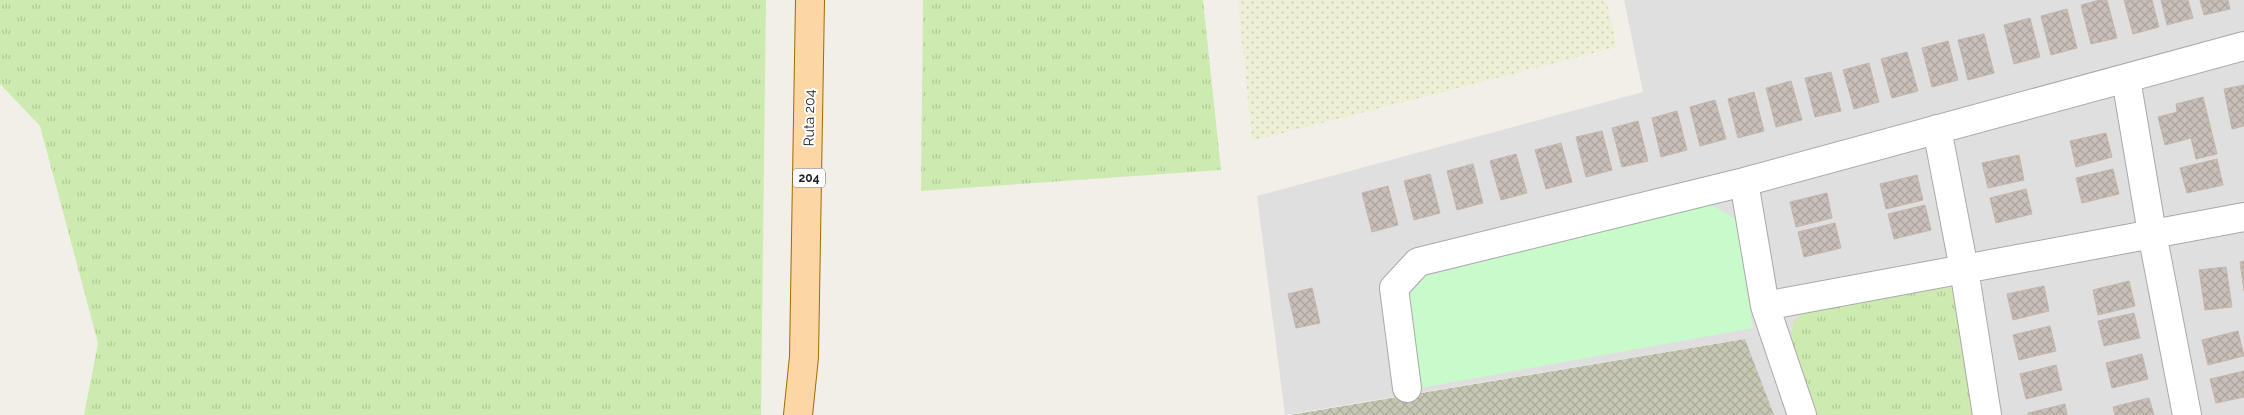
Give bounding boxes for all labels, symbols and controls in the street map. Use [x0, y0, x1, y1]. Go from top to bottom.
street label: Ruta 204 [801, 89, 818, 147]
road number: 204 [793, 168, 825, 188]

